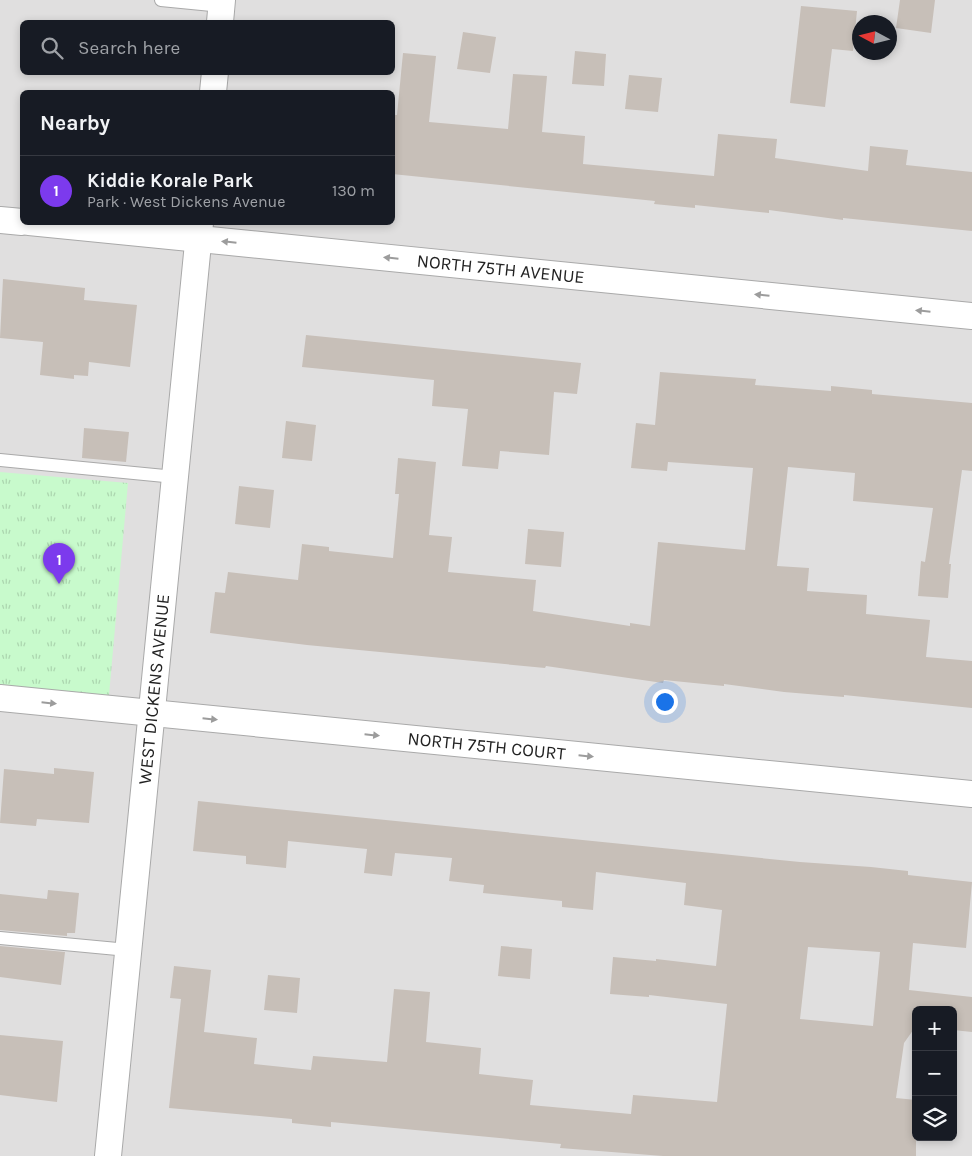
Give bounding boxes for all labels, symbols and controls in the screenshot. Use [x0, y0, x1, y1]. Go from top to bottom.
north arrow [852, 15, 897, 60]
search box [20, 20, 395, 75]
icon: search [38, 34, 66, 62]
text: Search here [78, 37, 180, 59]
text: Nearby [40, 111, 110, 135]
text: Kiddie Korale Park [87, 170, 253, 192]
text: 1 [53, 181, 59, 200]
text: 130 m [332, 181, 375, 200]
text: Park · West Dickens Avenue [87, 192, 286, 211]
one-way arrow [221, 238, 237, 246]
street label: NORTH 75TH AVENUE [416, 250, 586, 288]
one-way arrow [383, 254, 399, 262]
one-way arrow [753, 291, 769, 299]
one-way arrow [915, 307, 931, 315]
pin: 1 [43, 543, 75, 584]
street label: WEST DICKENS AVENUE [134, 593, 174, 786]
your location [652, 689, 678, 715]
one-way arrow [41, 699, 57, 707]
one-way arrow [203, 715, 219, 723]
street label: NORTH 75TH COURT [407, 727, 567, 765]
one-way arrow [364, 731, 380, 739]
one-way arrow [578, 752, 594, 760]
map controls [912, 1006, 957, 1141]
button: + [912, 1006, 957, 1051]
button: − [912, 1051, 957, 1096]
button: layers [912, 1096, 957, 1141]

